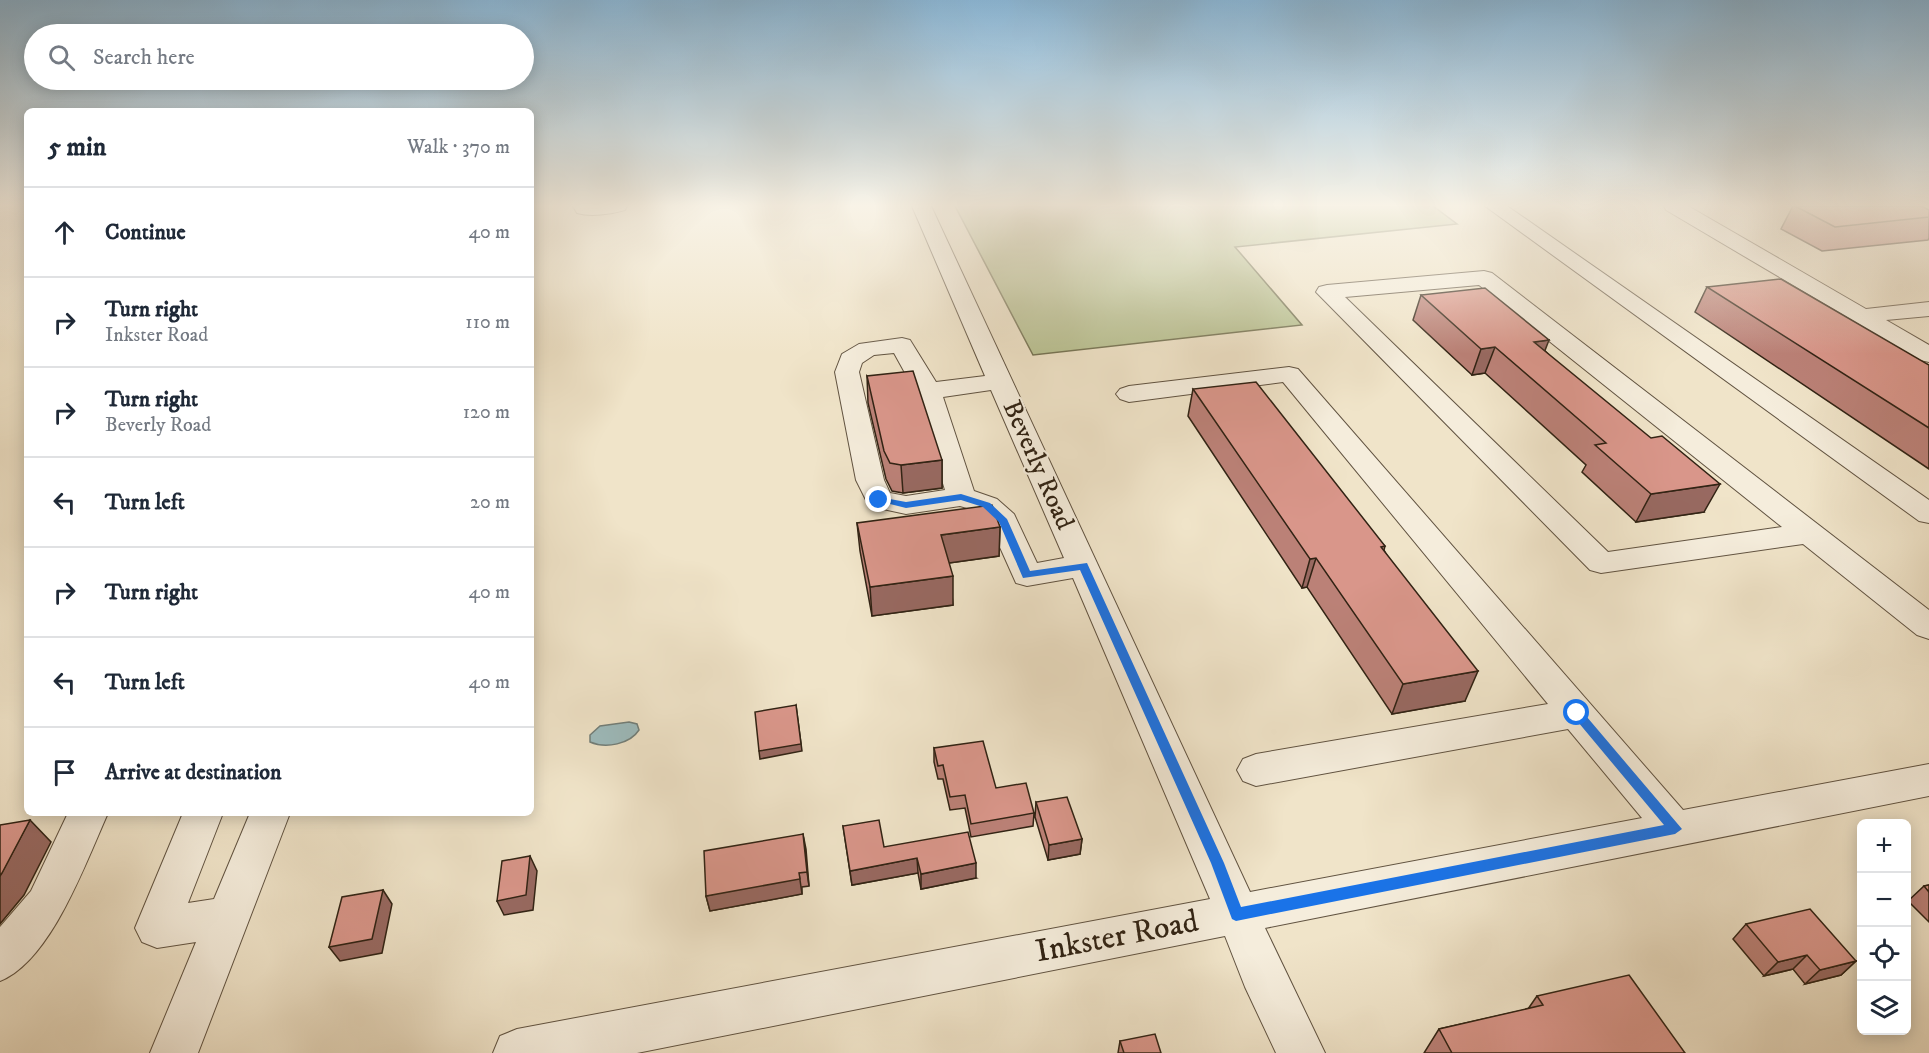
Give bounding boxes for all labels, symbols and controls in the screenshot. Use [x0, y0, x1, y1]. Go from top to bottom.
search box [24, 24, 534, 90]
icon: search [45, 41, 78, 74]
text: Search here [93, 44, 195, 71]
text: 5 min [48, 131, 106, 164]
text: Walk · 370 m [407, 135, 510, 160]
icon: ahead [48, 216, 81, 249]
text: Continue [105, 219, 186, 246]
text: 40 m [468, 220, 510, 245]
text: Turn right [105, 296, 198, 323]
icon: right [48, 306, 81, 339]
text: 110 m [465, 310, 510, 335]
text: Inkster Road [105, 323, 208, 348]
text: Turn right [105, 386, 198, 413]
street label: Beverly Road [995, 395, 1081, 535]
icon: right [48, 396, 81, 429]
text: 120 m [463, 400, 510, 425]
text: Beverly Road [105, 413, 211, 438]
icon: left [48, 486, 81, 519]
route end [865, 486, 891, 512]
text: Turn left [105, 489, 185, 516]
text: 20 m [470, 490, 510, 515]
icon: right [48, 576, 81, 609]
text: Turn right [105, 579, 198, 606]
text: 40 m [468, 580, 510, 605]
icon: left [48, 666, 81, 699]
text: Turn left [105, 669, 185, 696]
text: 40 m [468, 670, 510, 695]
route start [1563, 699, 1589, 725]
icon: arrive [48, 756, 81, 789]
text: Arrive at destination [105, 759, 282, 786]
map controls [1857, 819, 1911, 1035]
button: + [1857, 819, 1911, 873]
button: − [1857, 873, 1911, 927]
street label: Inkster Road [1032, 902, 1202, 972]
button: locate [1857, 927, 1911, 981]
button: layers [1857, 981, 1911, 1035]

